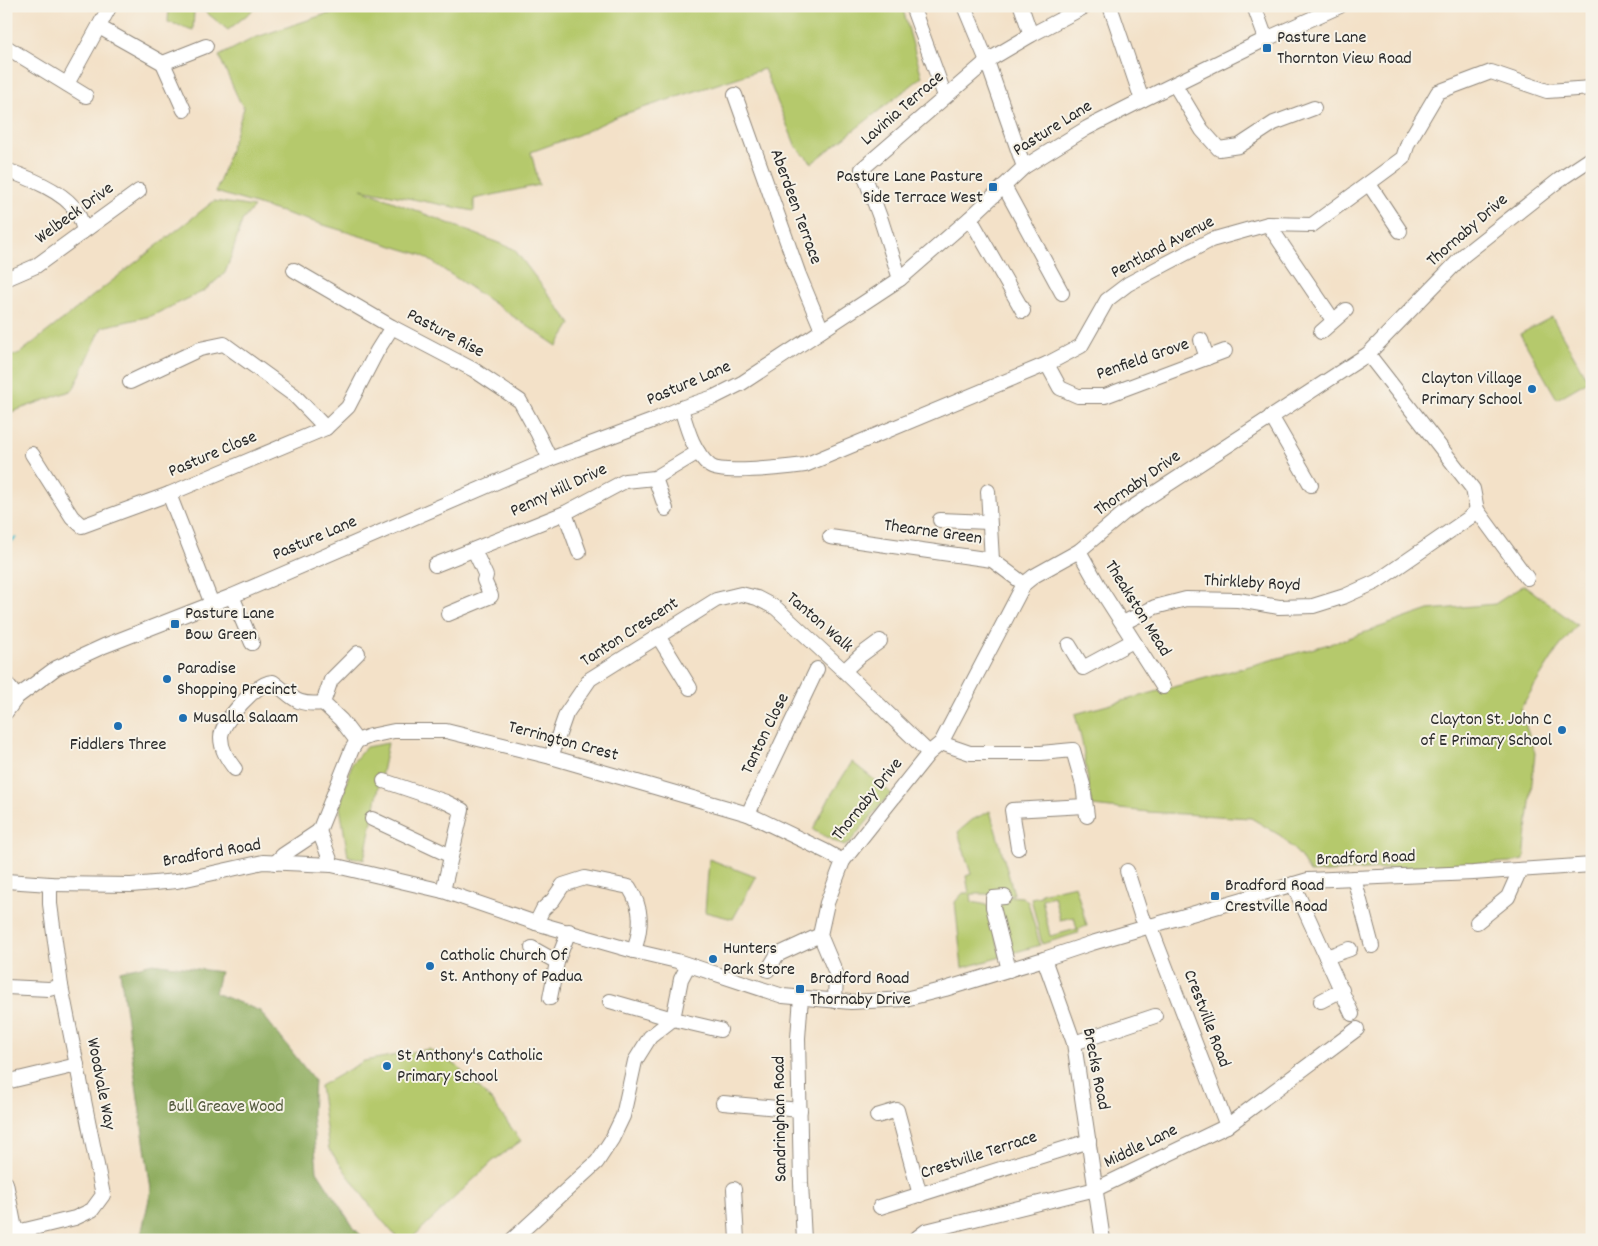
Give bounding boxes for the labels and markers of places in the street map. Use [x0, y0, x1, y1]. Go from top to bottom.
place label: Pasture Lane Thornton View Road [1277, 26, 1412, 72]
marker: Pasture Lane Thornton View Road [1261, 42, 1273, 54]
place label: Pasture Lane Pasture Side Terrace West [836, 165, 983, 211]
marker: Pasture Lane Pasture Side Terrace West [987, 181, 999, 193]
place label: Clayton Village Primary School [1421, 367, 1523, 413]
marker: Clayton Village Primary School [1526, 383, 1538, 395]
place label: Pasture Lane Bow Green [185, 602, 274, 648]
marker: Pasture Lane Bow Green [169, 618, 181, 630]
place label: Paradise Shopping Precinct [177, 657, 297, 703]
marker: Paradise Shopping Precinct [161, 673, 173, 685]
place label: Musalla Salaam [193, 706, 298, 731]
place label: Clayton St. John C of E Primary School [1420, 708, 1553, 754]
marker: Musalla Salaam [177, 712, 189, 724]
marker: Fiddlers Three [112, 720, 124, 732]
marker: Clayton St. John C of E Primary School [1556, 724, 1568, 736]
place label: Fiddlers Three [70, 733, 166, 758]
place label: Bradford Road Crestville Road [1225, 874, 1328, 920]
marker: Bradford Road Crestville Road [1209, 890, 1221, 902]
place label: Hunters Park Store [723, 937, 795, 983]
place label: Catholic Church Of St. Anthony of Padua [440, 944, 583, 990]
marker: Hunters Park Store [707, 953, 719, 965]
marker: Catholic Church Of St. Anthony of Padua [424, 960, 436, 972]
place label: Bradford Road Thornaby Drive [810, 967, 911, 1013]
marker: Bradford Road Thornaby Drive [794, 983, 806, 995]
place label: St Anthony's Catholic Primary School [397, 1044, 543, 1090]
marker: St Anthony's Catholic Primary School [381, 1060, 393, 1072]

